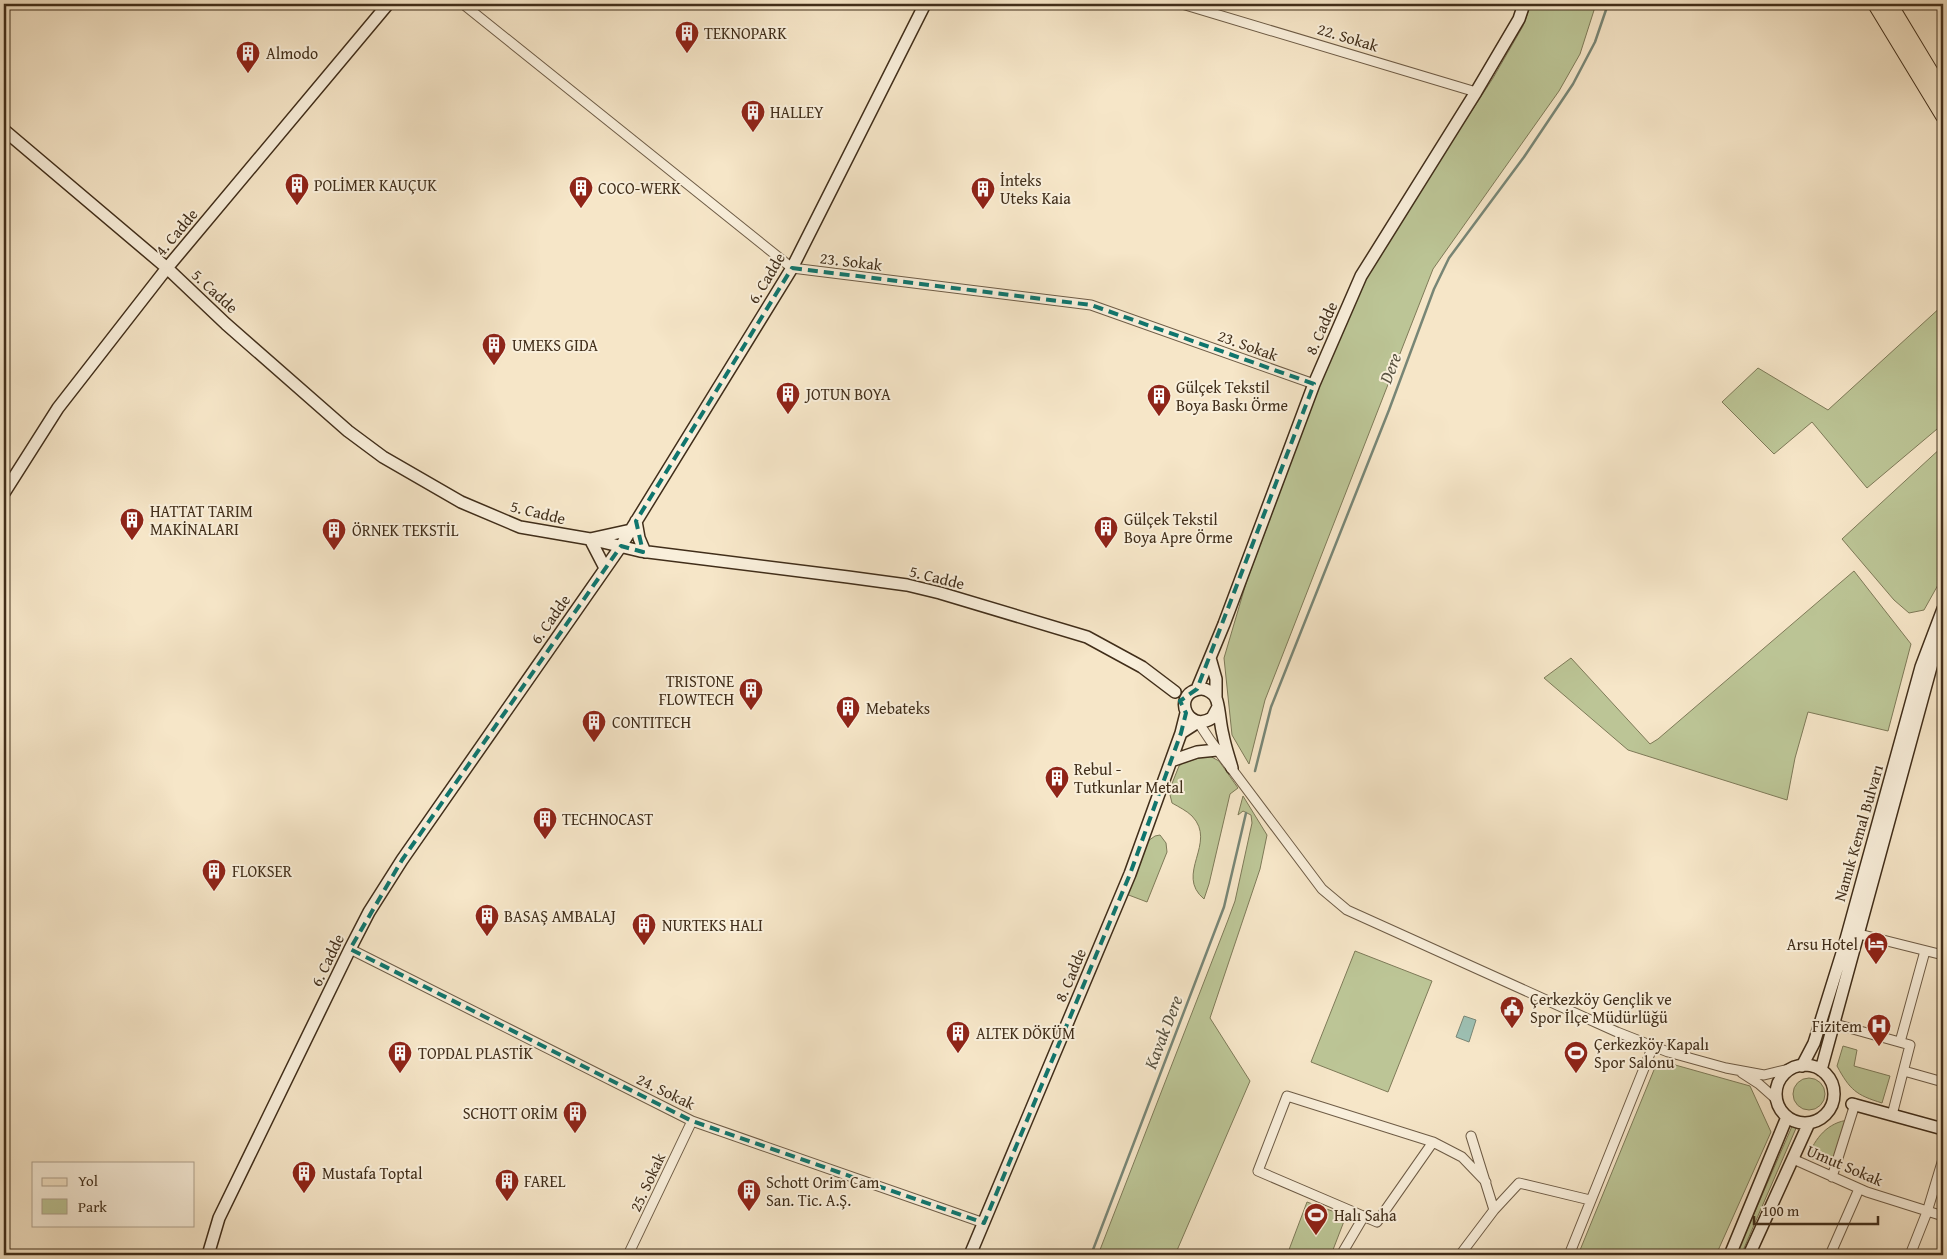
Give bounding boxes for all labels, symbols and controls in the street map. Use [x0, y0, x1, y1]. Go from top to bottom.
street label: 22. Sokak [1315, 16, 1382, 58]
building icon: TEKNOPARK [674, 20, 700, 54]
place label: TEKNOPARK [704, 21, 787, 45]
building icon: Almodo [235, 40, 261, 74]
place label: Almodo [266, 41, 318, 65]
building icon: HALLEY [740, 99, 766, 133]
place label: HALLEY [770, 100, 824, 124]
place label: İnteks Uteks Kaia [1000, 168, 1071, 210]
building icon: POLİMER KAUÇUK [284, 172, 310, 206]
place label: POLİMER KAUÇUK [314, 173, 437, 197]
building icon: COCO-WERK [568, 175, 594, 209]
place label: COCO-WERK [598, 176, 681, 200]
building icon: İnteks Uteks Kaia [970, 176, 996, 210]
street label: 4. Cadde [149, 203, 203, 261]
street label: 23. Sokak [818, 245, 884, 277]
street label: 6. Cadde [741, 248, 791, 308]
street label: 5. Cadde [186, 263, 244, 319]
street label: 8. Cadde [1299, 298, 1343, 358]
street label: 23. Sokak [1214, 323, 1282, 367]
building icon: UMEKS GIDA [481, 332, 507, 366]
place label: UMEKS GIDA [512, 333, 598, 357]
water label: Dere [1372, 349, 1408, 388]
place label: Gülçek Tekstil Boya Baskı Örme [1176, 375, 1288, 417]
building icon: JOTUN BOYA [775, 381, 801, 415]
place label: JOTUN BOYA [804, 382, 891, 406]
building icon: Gülçek Tekstil Boya Baskı Örme [1146, 383, 1172, 417]
street label: 5. Cadde [508, 494, 568, 530]
place label: HATTAT TARIM MAKİNALARI [150, 499, 253, 541]
building icon: HATTAT TARIM MAKİNALARI [119, 507, 145, 541]
place label: Gülçek Tekstil Boya Apre Örme [1124, 507, 1233, 549]
building icon: Gülçek Tekstil Boya Apre Örme [1093, 515, 1119, 549]
building icon: ÖRNEK TEKSTİL [321, 517, 347, 551]
place label: ÖRNEK TEKSTİL [352, 518, 459, 542]
street label: 5. Cadde [907, 559, 967, 595]
street label: 6. Cadde [524, 589, 576, 649]
place label: TRISTONE FLOWTECH [659, 669, 734, 711]
building icon: TRISTONE FLOWTECH [738, 677, 764, 711]
building icon: Mebateks [835, 695, 861, 729]
place label: Mebateks [866, 696, 930, 720]
building icon: CONTITECH [581, 709, 607, 743]
place label: CONTITECH [612, 710, 692, 734]
place label: Rebul - Tutkunlar Metal [1074, 757, 1184, 799]
street label: Namık Kemal Bulvarı [1827, 761, 1889, 904]
building icon: Rebul - Tutkunlar Metal [1044, 765, 1070, 799]
building icon: TECHNOCAST [532, 806, 558, 840]
place label: TECHNOCAST [562, 807, 653, 831]
building icon: FLOKSER [201, 858, 227, 892]
place label: FLOKSER [232, 859, 293, 883]
building icon: BASAŞ AMBALAJ [474, 903, 500, 937]
place label: BASAŞ AMBALAJ [504, 904, 616, 928]
building icon: NURTEKS HALI [631, 912, 657, 946]
place label: NURTEKS HALI [662, 913, 763, 937]
street label: 6. Cadde [304, 930, 350, 990]
hotel icon: Arsu Hotel [1863, 931, 1889, 965]
place label: Arsu Hotel [1787, 932, 1859, 956]
street label: 8. Cadde [1048, 945, 1092, 1005]
place label: Çerkezköy Gençlik ve Spor İlçe Müdürlüğü [1530, 987, 1672, 1029]
water label: Kavak Dere [1136, 991, 1189, 1074]
public building icon: Çerkezköy Gençlik ve Spor İlçe Müdürlüğü [1499, 995, 1525, 1029]
hospital icon: Fizitem [1866, 1013, 1892, 1047]
place label: Fizitem [1812, 1014, 1862, 1038]
building icon: ALTEK DÖKÜM [945, 1020, 971, 1054]
place label: ALTEK DÖKÜM [976, 1021, 1075, 1045]
place label: Çerkezköy Kapalı Spor Salonu [1594, 1032, 1710, 1074]
building icon: TOPDAL PLASTİK [387, 1040, 413, 1074]
sports icon: Çerkezköy Kapalı Spor Salonu [1563, 1040, 1589, 1074]
place label: TOPDAL PLASTİK [418, 1041, 533, 1065]
street label: 24. Sokak [633, 1066, 700, 1116]
building icon: SCHOTT ORİM [562, 1100, 588, 1134]
place label: SCHOTT ORİM [463, 1101, 558, 1125]
street label: Umut Sokak [1803, 1138, 1888, 1192]
street label: 25. Sokak [623, 1148, 671, 1215]
building icon: Mustafa Toptal [291, 1160, 317, 1194]
place label: Mustafa Toptal [322, 1161, 423, 1185]
legend [32, 1162, 195, 1226]
building icon: FAREL [494, 1168, 520, 1202]
place label: FAREL [524, 1169, 566, 1193]
text: Yol [78, 1170, 98, 1191]
place label: Schott Orim Cam San. Tic. A.Ş. [766, 1170, 879, 1212]
building icon: Schott Orim Cam San. Tic. A.Ş. [736, 1178, 762, 1212]
scale bar [1754, 1194, 1878, 1226]
text: Park [78, 1196, 107, 1217]
text: 100 m [1762, 1200, 1800, 1221]
sports icon: Halı Saha [1303, 1202, 1329, 1236]
place label: Halı Saha [1334, 1203, 1397, 1227]

